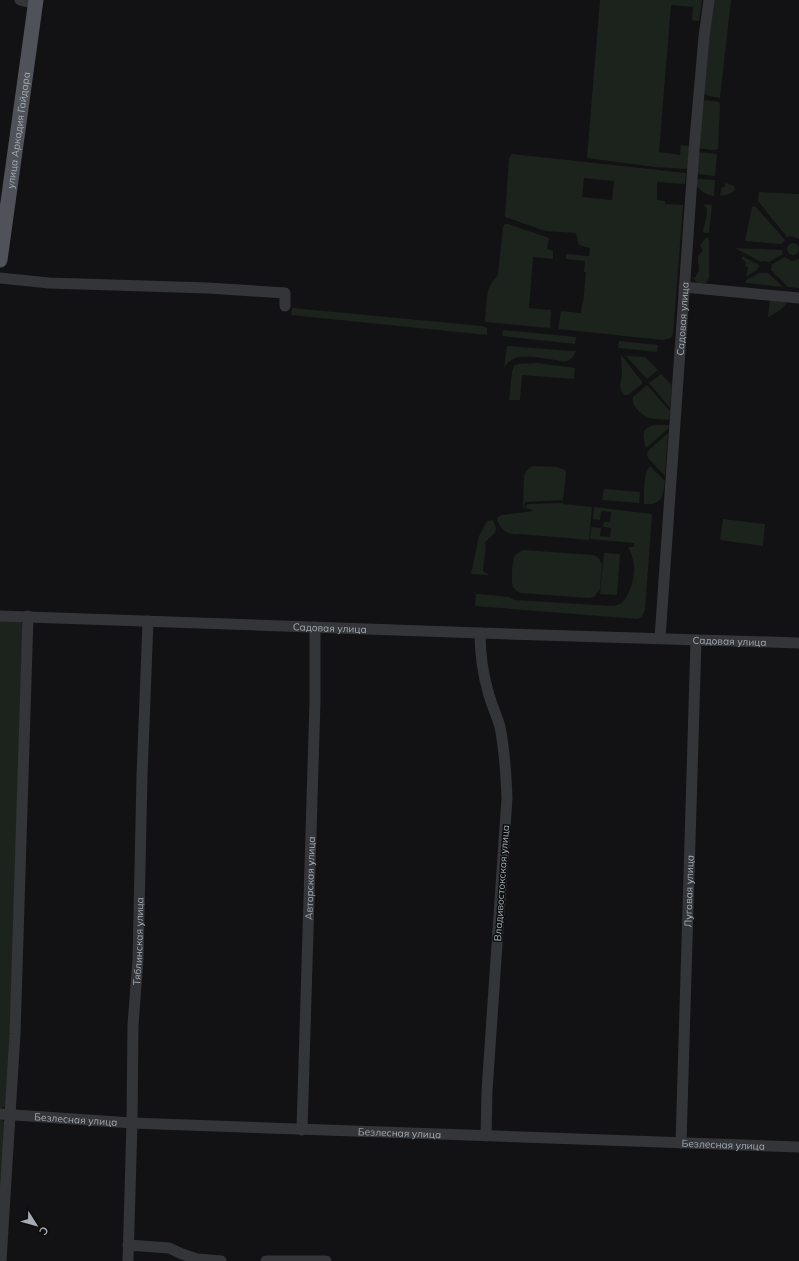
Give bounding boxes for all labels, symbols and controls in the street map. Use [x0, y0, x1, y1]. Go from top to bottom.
street label: улица Аркадия Гайдара [4, 71, 33, 189]
street label: Садовая улица [674, 282, 692, 356]
street label: Садовая улица [293, 620, 367, 636]
street label: Садовая улица [692, 634, 767, 649]
street label: Владивостокская улица [491, 824, 512, 942]
street label: Авторская улица [302, 836, 318, 920]
street label: Луговая улица [681, 855, 697, 927]
street label: Тяблинская улица [130, 897, 146, 986]
street label: Безлесная улица [34, 1110, 118, 1129]
street label: Безлесная улица [358, 1125, 441, 1141]
street label: Безлесная улица [681, 1137, 765, 1153]
north arrow [16, 1205, 56, 1245]
text: С [36, 1224, 52, 1239]

